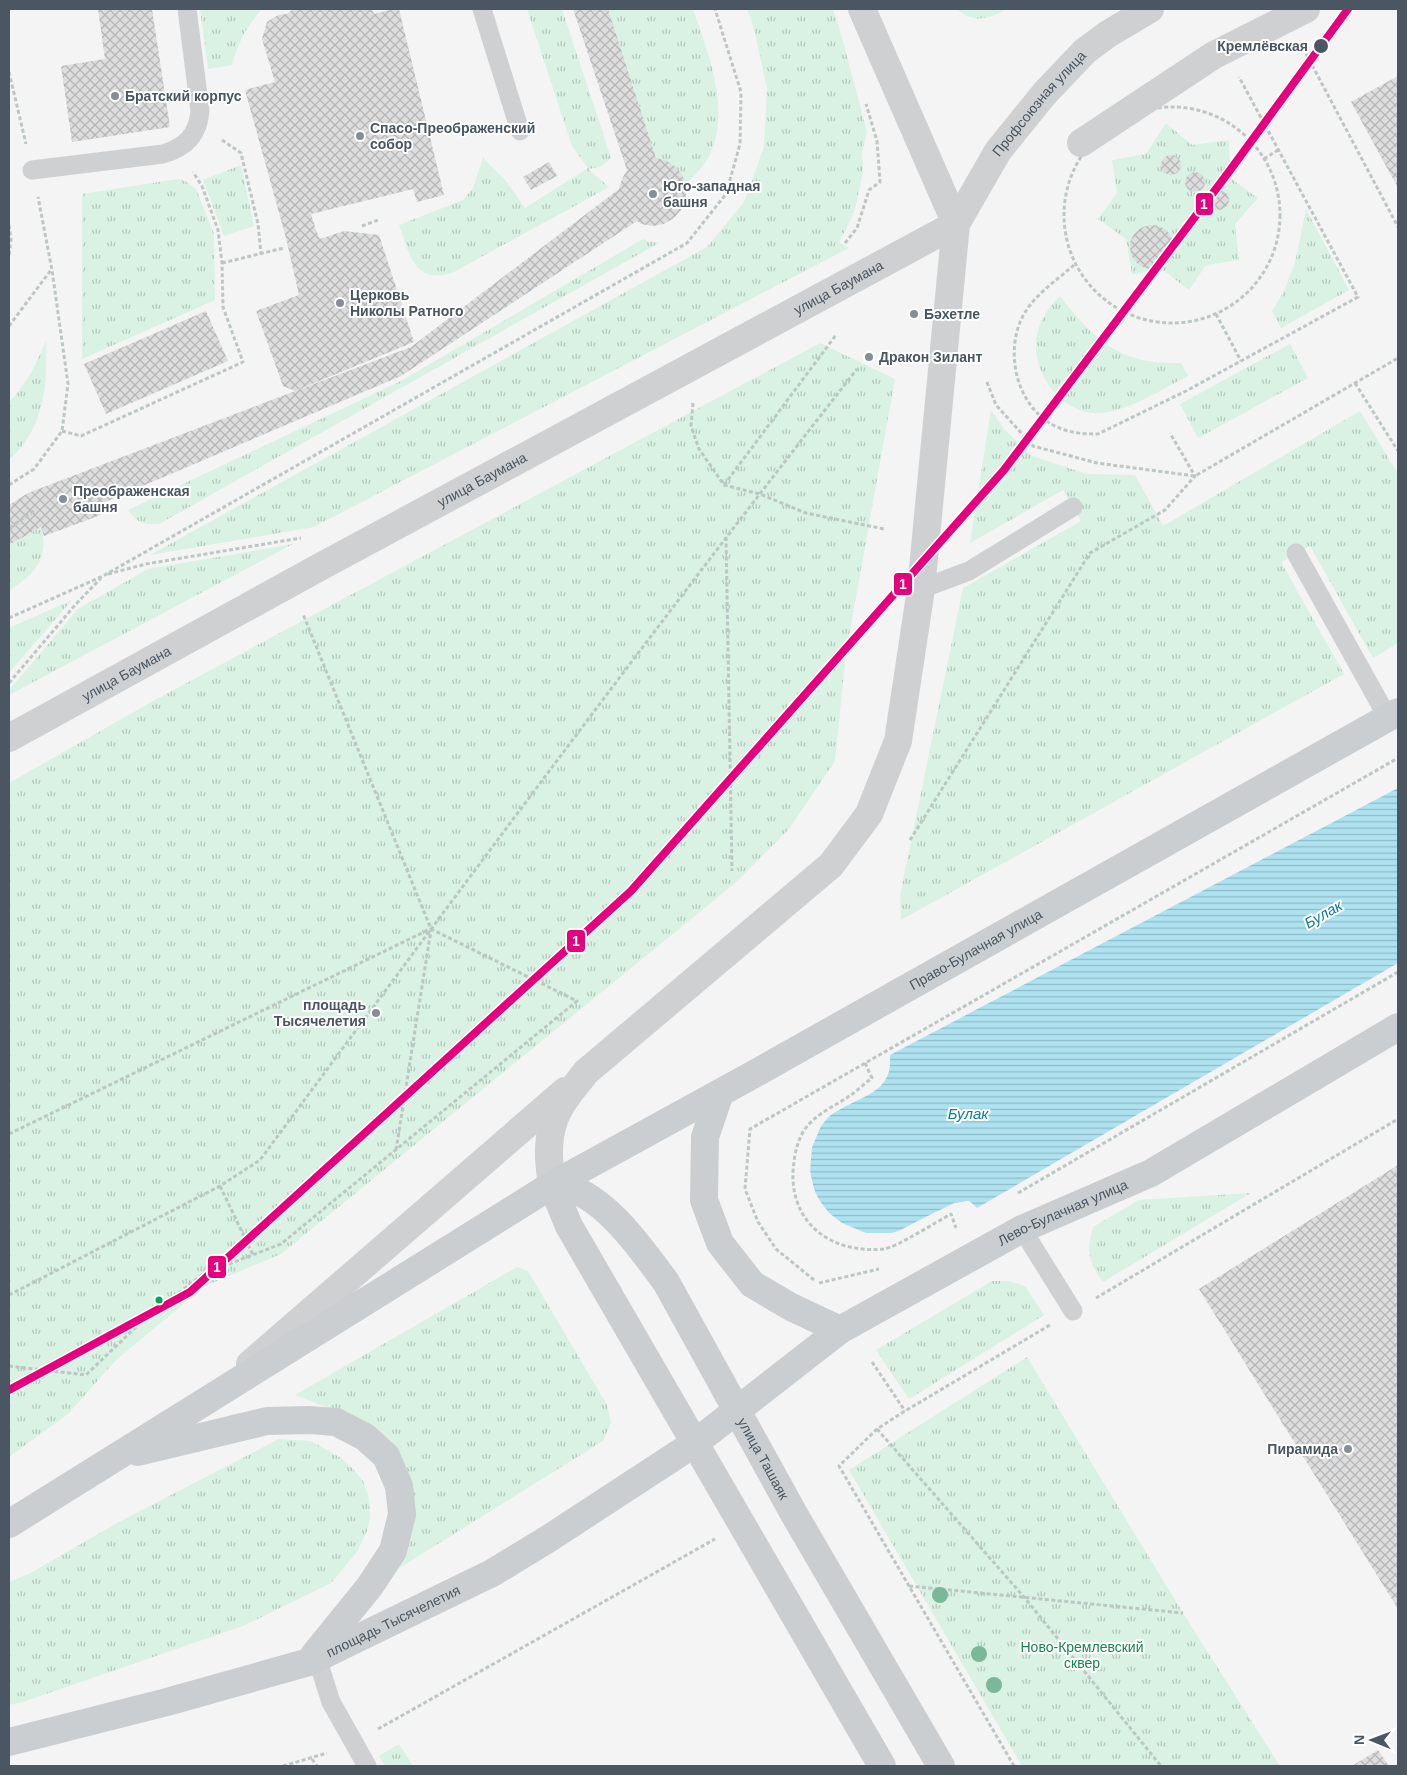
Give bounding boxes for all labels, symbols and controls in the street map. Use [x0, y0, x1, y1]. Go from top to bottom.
marker: Кремлёвская [1312, 37, 1330, 55]
place label: Кремлёвская [1217, 38, 1308, 54]
street label: Профсоюзная улица [989, 47, 1089, 160]
place label: Братский корпус [125, 88, 242, 104]
marker: Братский корпус [109, 90, 121, 102]
place label: Спасо-Преображенский собор [370, 120, 535, 152]
marker: Спасо-Преображенский собор [354, 130, 366, 142]
place label: Юго-западная башня [663, 178, 760, 210]
marker: Юго-западная башня [647, 188, 659, 200]
line badge: 1 [1195, 192, 1214, 216]
text: 1 [1200, 196, 1208, 212]
street label: улица Баумана [791, 257, 886, 318]
place label: Церковь Николы Ратного [350, 287, 463, 319]
marker: Церковь Николы Ратного [334, 297, 346, 309]
place label: Бәхетле [924, 306, 980, 322]
marker: Бәхетле [908, 308, 920, 320]
place label: Дракон Зилант [879, 349, 983, 365]
marker: Дракон Зилант [863, 351, 875, 363]
street label: улица Баумана [435, 449, 530, 510]
place label: Преображенская башня [73, 483, 190, 515]
marker: Преображенская башня [57, 493, 69, 505]
line badge: 1 [893, 572, 913, 596]
text: 1 [899, 576, 907, 592]
street label: улица Баумана [79, 642, 174, 704]
water label: Булак [1301, 896, 1346, 932]
street label: Право-Булачная улица [907, 906, 1045, 993]
line badge: 1 [566, 929, 586, 953]
text: 1 [572, 933, 580, 949]
place label: площадь Тысячелетия [274, 997, 366, 1029]
marker: площадь Тысячелетия [370, 1007, 382, 1019]
water label: Булак [948, 1105, 989, 1122]
street label: Лево-Булачная улица [995, 1176, 1130, 1249]
line badge: 1 [207, 1255, 227, 1279]
text: 1 [213, 1259, 221, 1275]
unlabelled marker [154, 1295, 164, 1305]
street label: улица Ташаяк [734, 1415, 793, 1503]
place label: Пирамида [1267, 1441, 1338, 1457]
marker: Пирамида [1342, 1443, 1354, 1455]
street label: площадь Тысячелетия [323, 1582, 463, 1660]
park label: Ново-Кремлевский сквер [1021, 1639, 1143, 1671]
north arrow [1347, 1715, 1397, 1765]
text: N [1351, 1735, 1367, 1745]

